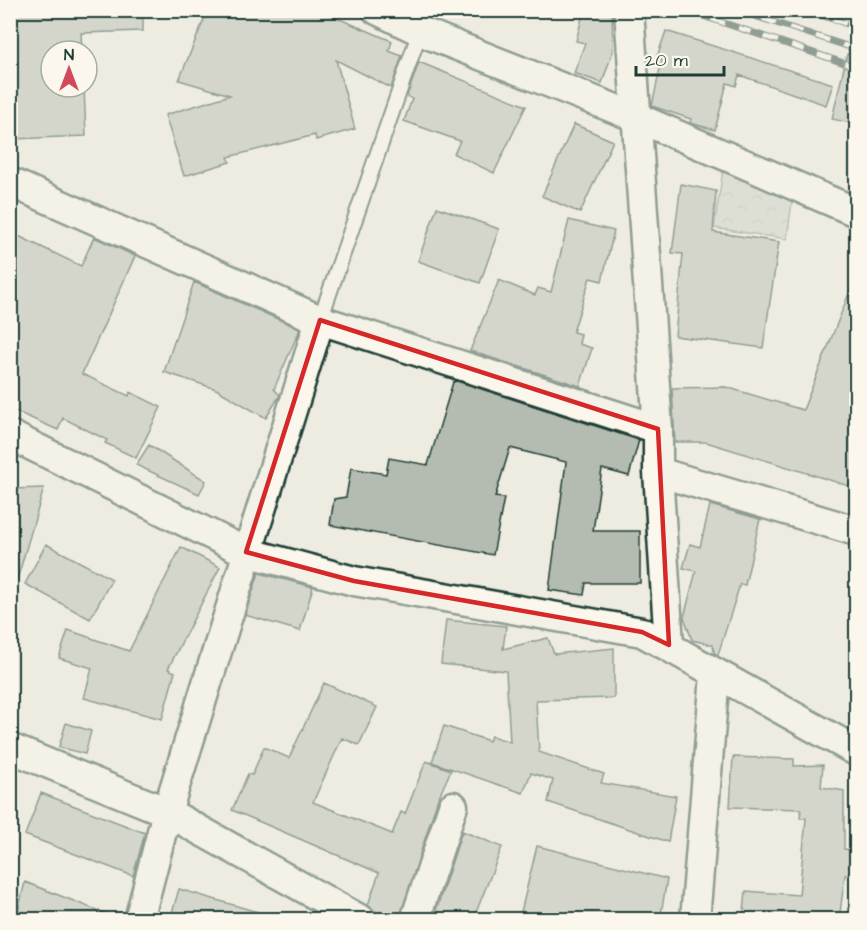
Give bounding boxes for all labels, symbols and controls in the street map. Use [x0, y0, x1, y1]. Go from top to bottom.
north arrow [39, 39, 99, 99]
scale bar [636, 39, 724, 77]
text: N [64, 44, 74, 66]
text: 20 m [645, 48, 688, 73]

